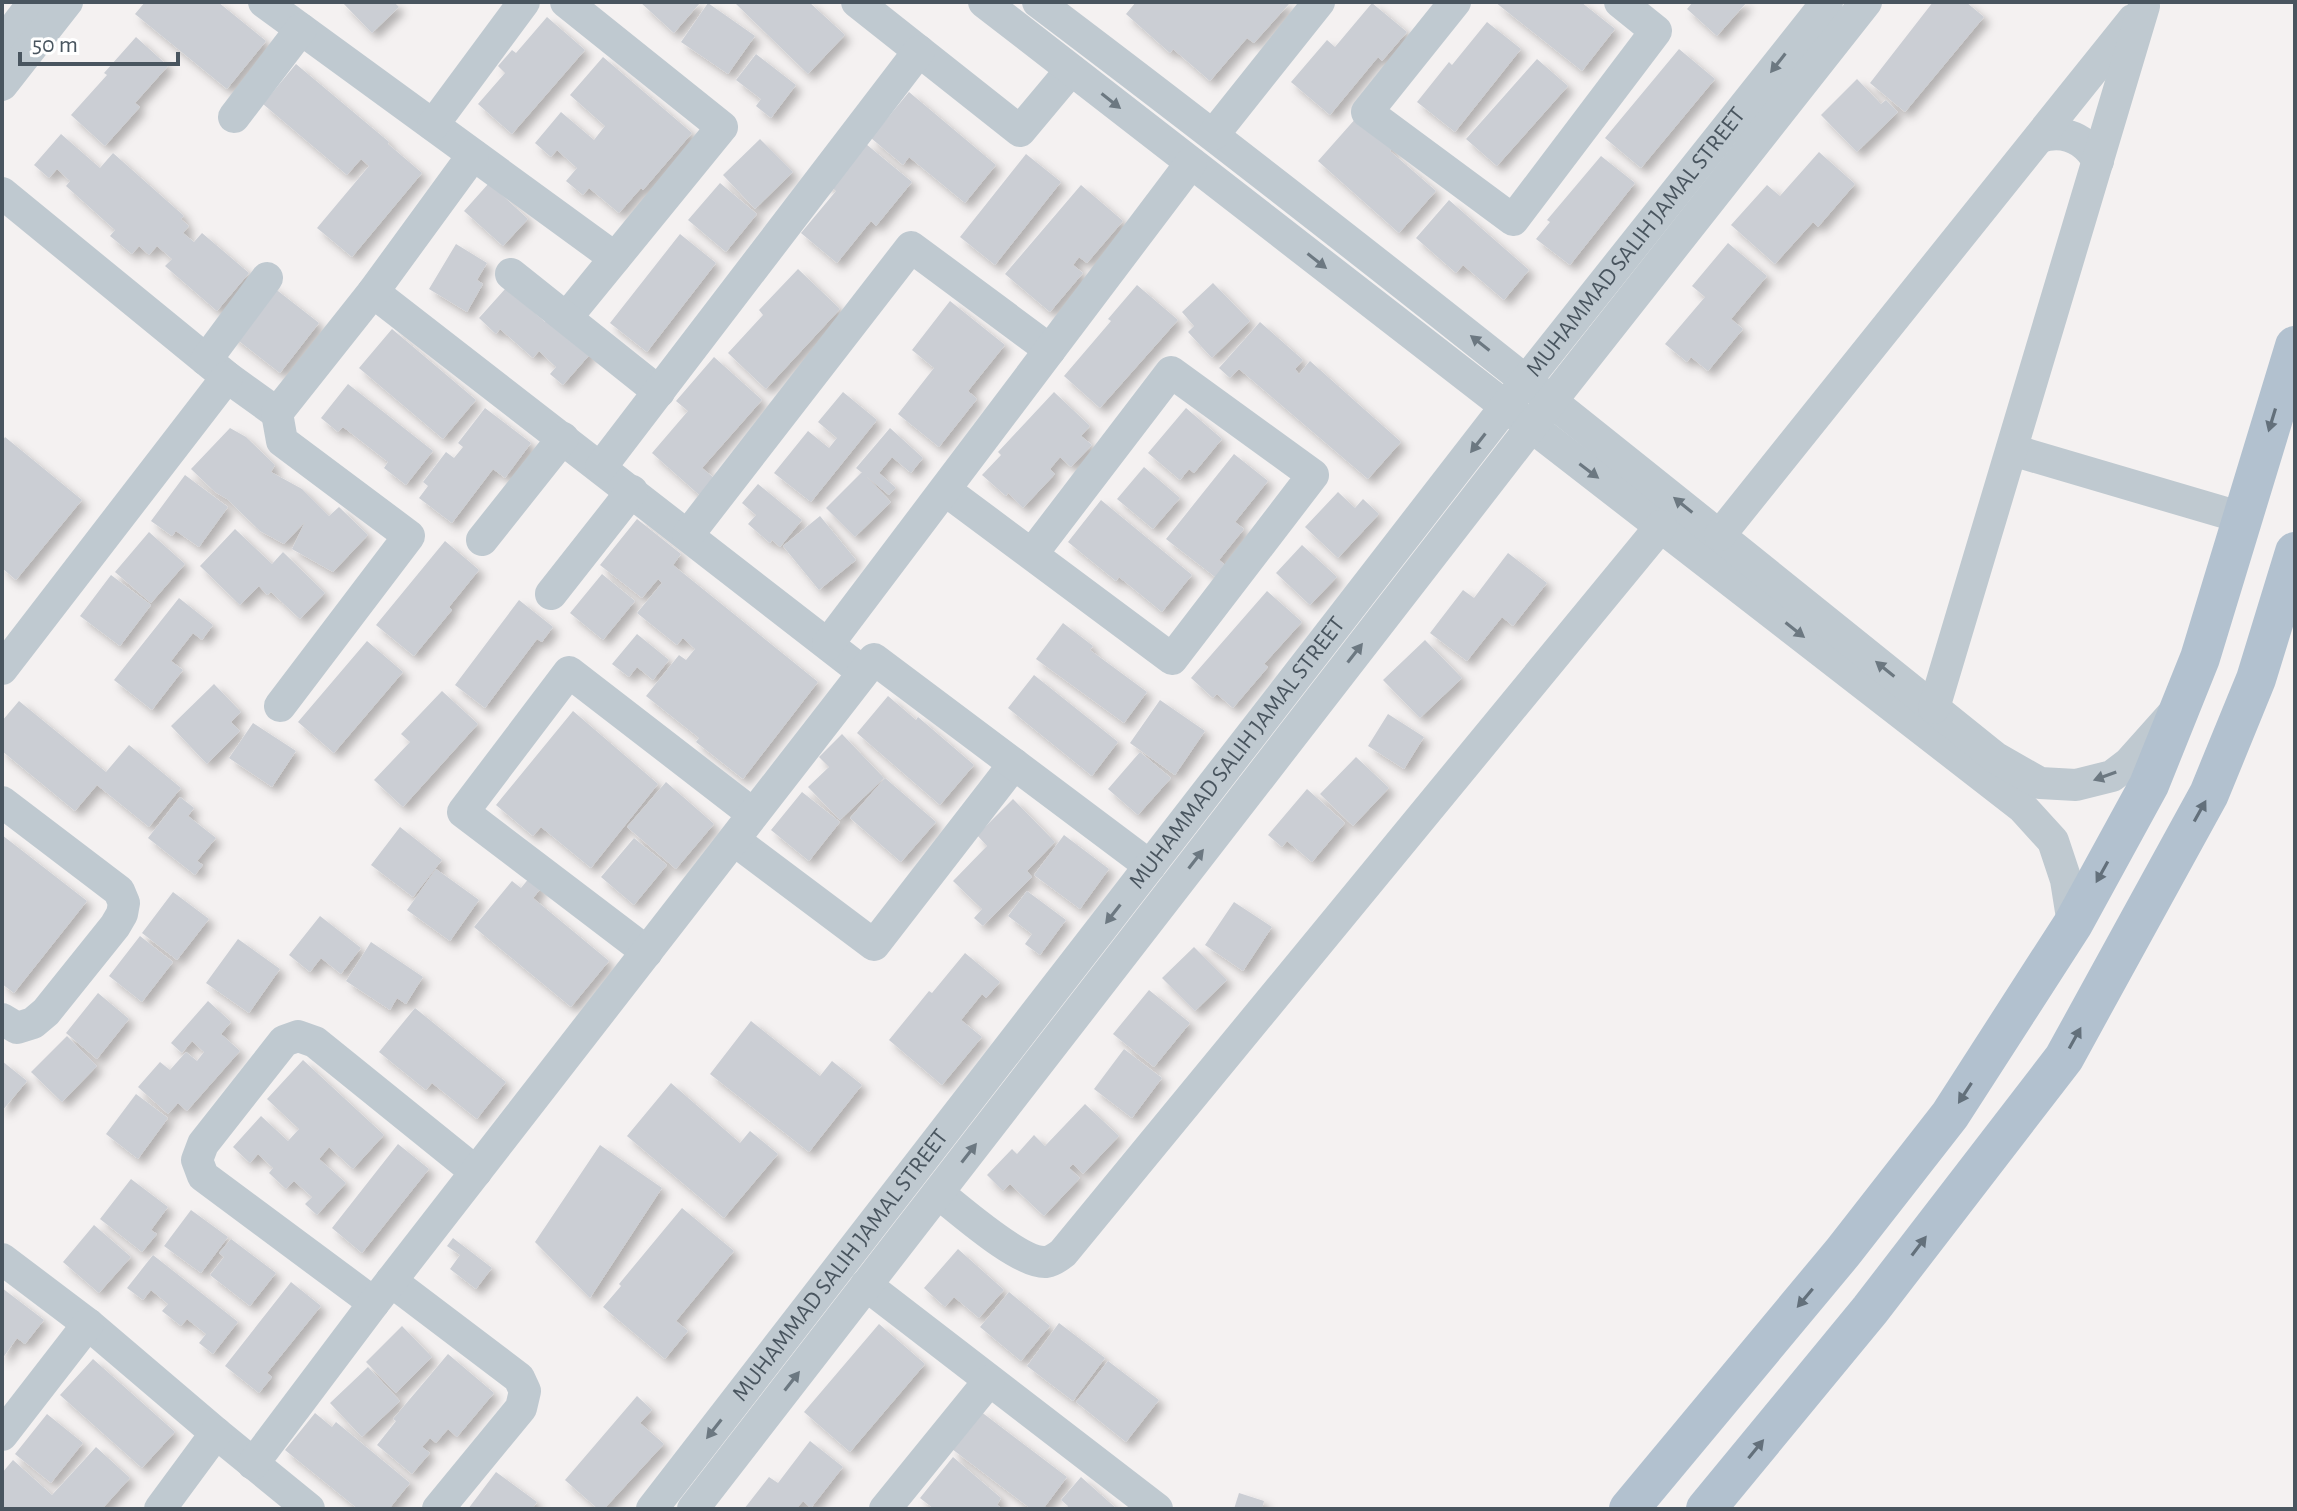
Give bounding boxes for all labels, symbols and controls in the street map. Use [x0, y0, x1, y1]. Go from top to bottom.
scale bar [20, 16, 178, 66]
text: 50 m [32, 33, 78, 57]
one-way arrow [1771, 53, 1787, 73]
one-way arrow [1101, 93, 1121, 109]
street label: MUHAMMAD SALIH JAMAL STREET [1522, 103, 1750, 381]
one-way arrow [1307, 252, 1327, 269]
one-way arrow [1470, 336, 1490, 352]
one-way arrow [2265, 409, 2278, 433]
one-way arrow [1470, 433, 1487, 453]
one-way arrow [1579, 463, 1599, 479]
one-way arrow [1673, 497, 1693, 514]
street label: MUHAMMAD SALIH JAMAL STREET [1125, 612, 1350, 893]
one-way arrow [1785, 621, 1805, 638]
one-way arrow [1347, 643, 1363, 663]
one-way arrow [1875, 661, 1895, 678]
one-way arrow [2093, 770, 2117, 783]
one-way arrow [2194, 799, 2207, 822]
one-way arrow [1188, 849, 1204, 869]
one-way arrow [2095, 860, 2108, 883]
one-way arrow [1106, 904, 1122, 924]
one-way arrow [2067, 1027, 2081, 1049]
one-way arrow [1957, 1082, 1972, 1103]
street label: MUHAMMAD SALIH JAMAL STREET [728, 1125, 953, 1406]
one-way arrow [960, 1143, 976, 1163]
one-way arrow [1911, 1236, 1927, 1256]
one-way arrow [1797, 1287, 1814, 1307]
one-way arrow [784, 1371, 800, 1391]
one-way arrow [706, 1419, 723, 1440]
one-way arrow [1747, 1439, 1764, 1459]

